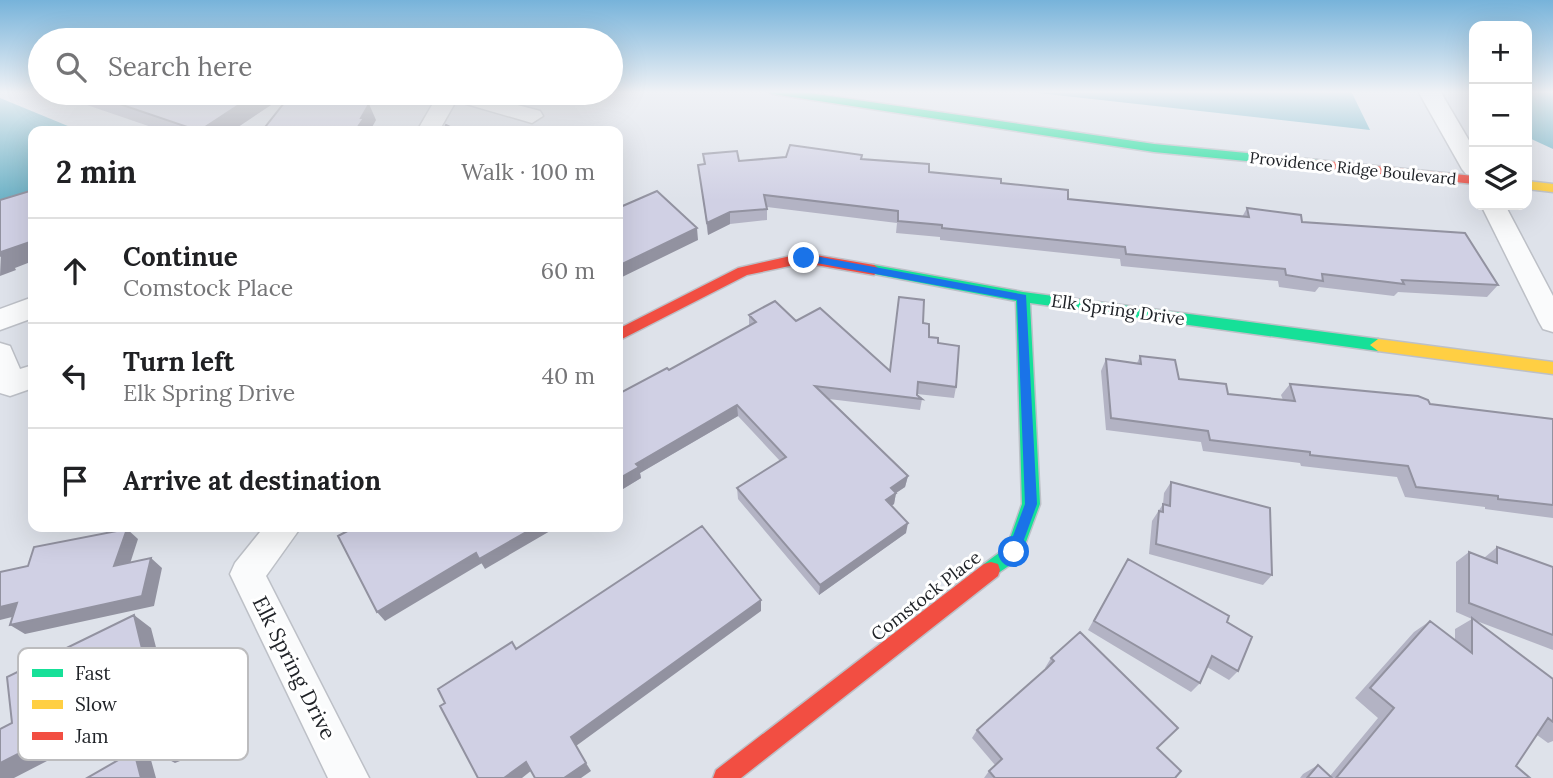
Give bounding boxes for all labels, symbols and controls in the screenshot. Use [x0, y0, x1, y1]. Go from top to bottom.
map controls [1469, 21, 1532, 210]
button: + [1469, 21, 1532, 84]
search box [28, 28, 623, 105]
icon: search [52, 48, 90, 86]
text: Search here [108, 50, 252, 83]
button: − [1469, 84, 1532, 147]
street label: Providence Ridge Boulevard [1249, 147, 1458, 189]
button: layers [1469, 147, 1532, 210]
text: 2 min [56, 153, 136, 191]
text: Walk · 100 m [461, 157, 595, 186]
text: Continue [123, 240, 238, 273]
route end [788, 242, 819, 273]
icon: ahead [56, 252, 94, 290]
text: 60 m [541, 256, 595, 285]
text: Comstock Place [123, 273, 293, 302]
street label: Elk Spring Drive [1050, 289, 1187, 330]
text: Turn left [123, 345, 234, 378]
icon: left [56, 357, 94, 395]
text: 40 m [542, 361, 595, 390]
text: Elk Spring Drive [123, 378, 295, 407]
icon: arrive [56, 462, 94, 500]
text: Arrive at destination [123, 464, 381, 497]
route start [998, 536, 1029, 567]
street label: Comstock Place [866, 545, 985, 646]
street label: Elk Spring Drive [247, 592, 342, 744]
legend [18, 648, 248, 760]
text: Fast [75, 661, 111, 685]
text: Slow [75, 692, 118, 716]
text: Jam [74, 724, 109, 748]

